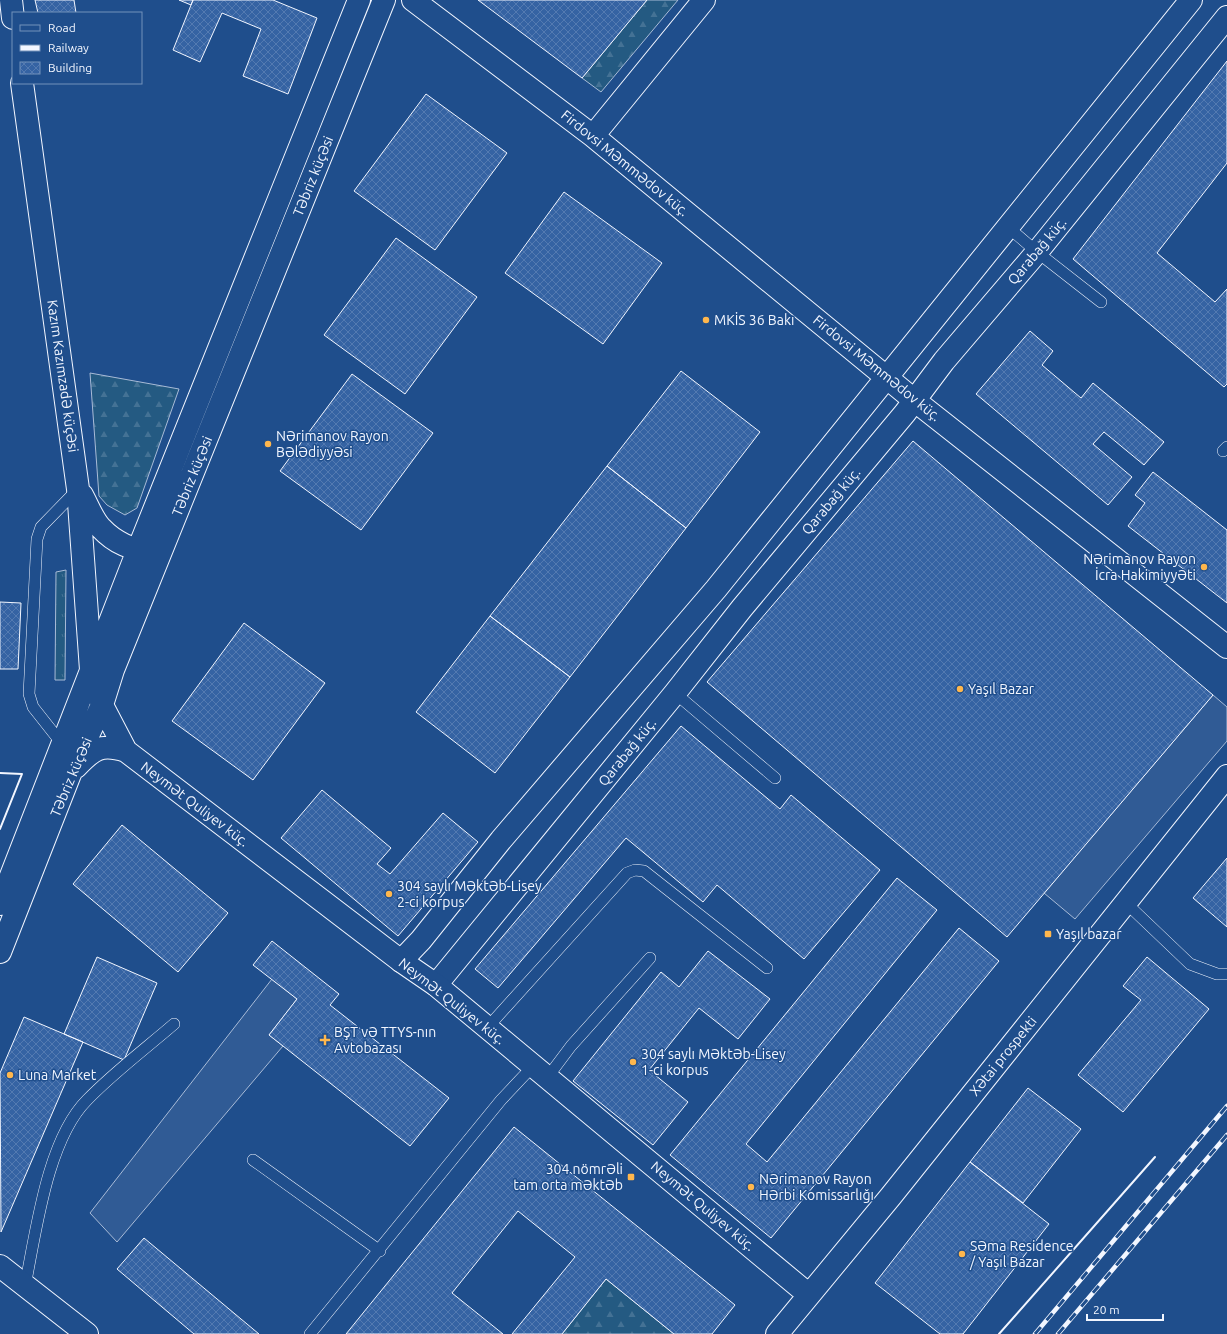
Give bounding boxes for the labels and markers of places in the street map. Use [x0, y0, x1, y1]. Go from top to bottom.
place label: MKİS 36 Bakı [714, 312, 794, 328]
marker: MKİS 36 Bakı [701, 315, 711, 325]
place label: Nərimanov Rayon Bələdiyyəsi [276, 428, 389, 460]
marker: Nərimanov Rayon Bələdiyyəsi [263, 439, 273, 449]
place label: Nərimanov Rayon İcra Hakimiyyəti [1083, 551, 1196, 583]
marker: Nərimanov Rayon İcra Hakimiyyəti [1199, 562, 1209, 572]
place label: Yaşıl Bazar [968, 681, 1035, 697]
marker: Yaşıl Bazar [955, 684, 965, 694]
place label: 304 saylı Məktəb-Lisey 2-ci korpus [397, 878, 542, 910]
marker: 304 saylı Məktəb-Lisey 2-ci korpus [384, 889, 394, 899]
place label: Yaşıl bazar [1056, 926, 1122, 942]
marker: Yaşıl bazar [1043, 929, 1053, 939]
place label: BŞT və TTYS-nın Avtobazası [334, 1024, 436, 1056]
marker: BŞT və TTYS-nın Avtobazası [319, 1034, 331, 1046]
place label: 304 saylı Məktəb-Lisey 1-ci korpus [641, 1046, 786, 1078]
marker: 304 saylı Məktəb-Lisey 1-ci korpus [628, 1057, 638, 1067]
place label: Luna Market [18, 1067, 97, 1083]
marker: Luna Market [5, 1070, 15, 1080]
place label: 304 nömrəli tam orta məktəb [513, 1161, 623, 1193]
place label: Nərimanov Rayon Hərbi Komissarlığı [759, 1171, 874, 1203]
marker: 304 nömrəli tam orta məktəb [626, 1172, 636, 1182]
marker: Nərimanov Rayon Hərbi Komissarlığı [746, 1182, 756, 1192]
place label: Səma Residence / Yaşıl Bazar [969, 1238, 1074, 1270]
marker: Səma Residence / Yaşıl Bazar [957, 1249, 967, 1259]

